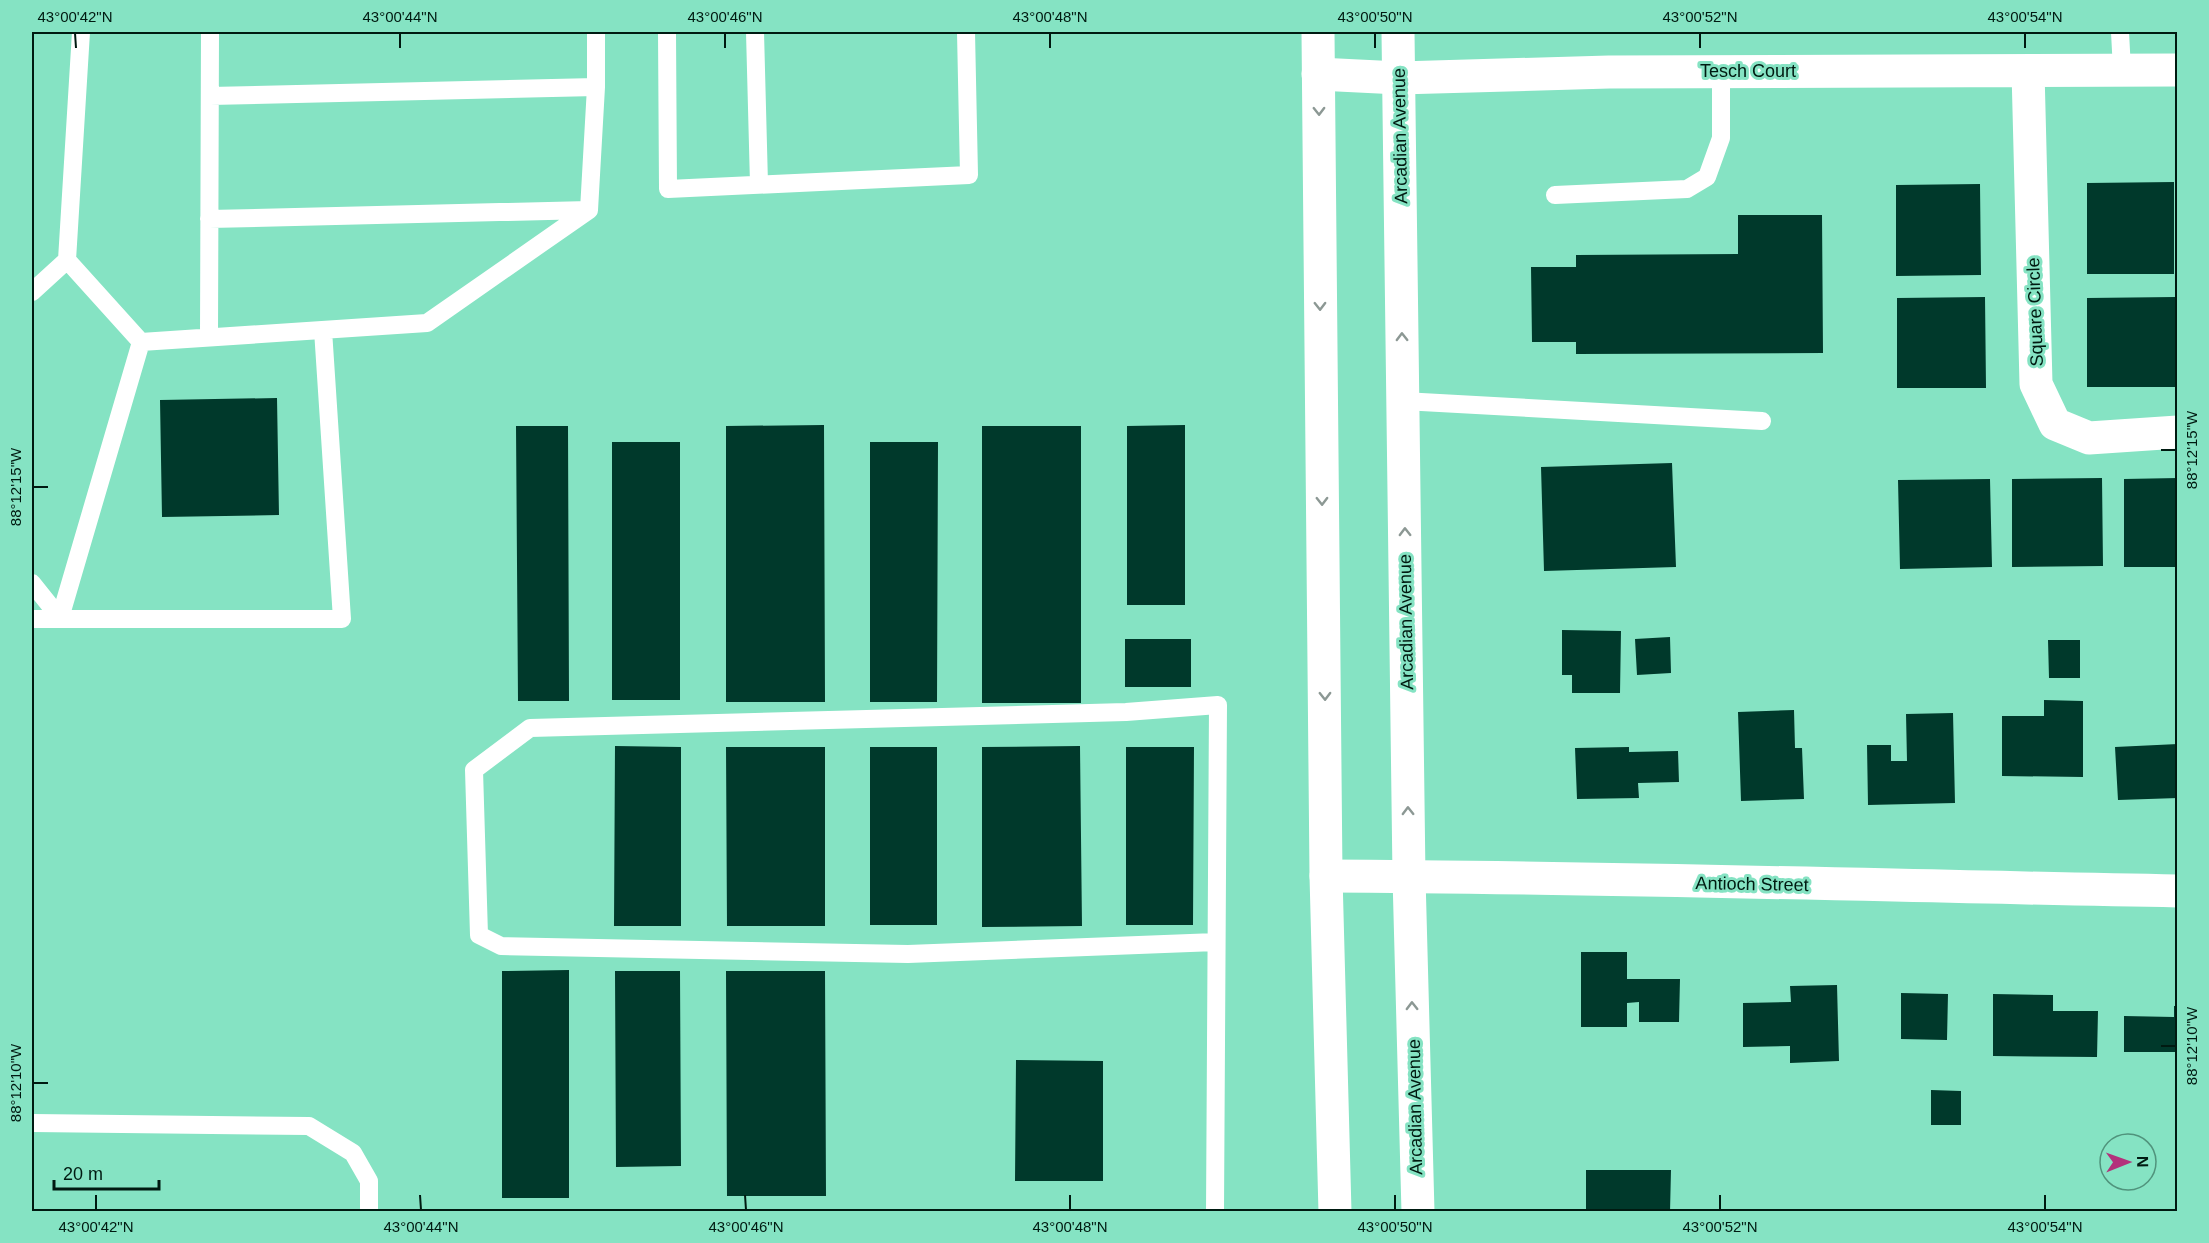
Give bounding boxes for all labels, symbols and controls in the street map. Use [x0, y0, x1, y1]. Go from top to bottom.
text: 43°00'42"N [37, 8, 113, 25]
text: 43°00'44"N [362, 8, 438, 25]
text: 43°00'46"N [687, 8, 763, 25]
text: 43°00'48"N [1012, 8, 1088, 25]
text: 43°00'50"N [1337, 8, 1413, 25]
text: 43°00'52"N [1662, 8, 1738, 25]
text: 43°00'54"N [1987, 8, 2063, 25]
street label: Tesch Court [1700, 61, 1796, 81]
street label: Arcadian Avenue [1389, 68, 1411, 204]
one-way arrow [1313, 106, 1325, 115]
street label: Square Circle [2023, 257, 2047, 367]
one-way arrow [1314, 301, 1327, 310]
one-way arrow [1396, 333, 1408, 342]
text: 88°12'15"W [2183, 410, 2200, 489]
text: 88°12'15"W [7, 447, 24, 526]
one-way arrow [1316, 496, 1329, 505]
one-way arrow [1399, 528, 1411, 537]
street label: Arcadian Avenue [1395, 554, 1417, 690]
one-way arrow [1318, 691, 1331, 700]
one-way arrow [1402, 807, 1414, 816]
street label: Antioch Street [1695, 873, 1809, 895]
one-way arrow [1406, 1002, 1419, 1011]
text: 88°12'10"W [2183, 1006, 2200, 1085]
street label: Arcadian Avenue [1404, 1039, 1426, 1175]
text: 88°12'10"W [7, 1043, 24, 1122]
north arrow [2098, 1132, 2158, 1192]
scale bar [54, 1153, 159, 1191]
text: N [2134, 1156, 2151, 1168]
text: 20 m [63, 1164, 103, 1184]
text: 43°00'42"N [58, 1218, 134, 1235]
text: 43°00'44"N [383, 1218, 459, 1235]
text: 43°00'46"N [708, 1218, 784, 1235]
text: 43°00'48"N [1032, 1218, 1108, 1235]
text: 43°00'50"N [1357, 1218, 1433, 1235]
text: 43°00'52"N [1682, 1218, 1758, 1235]
text: 43°00'54"N [2007, 1218, 2083, 1235]

